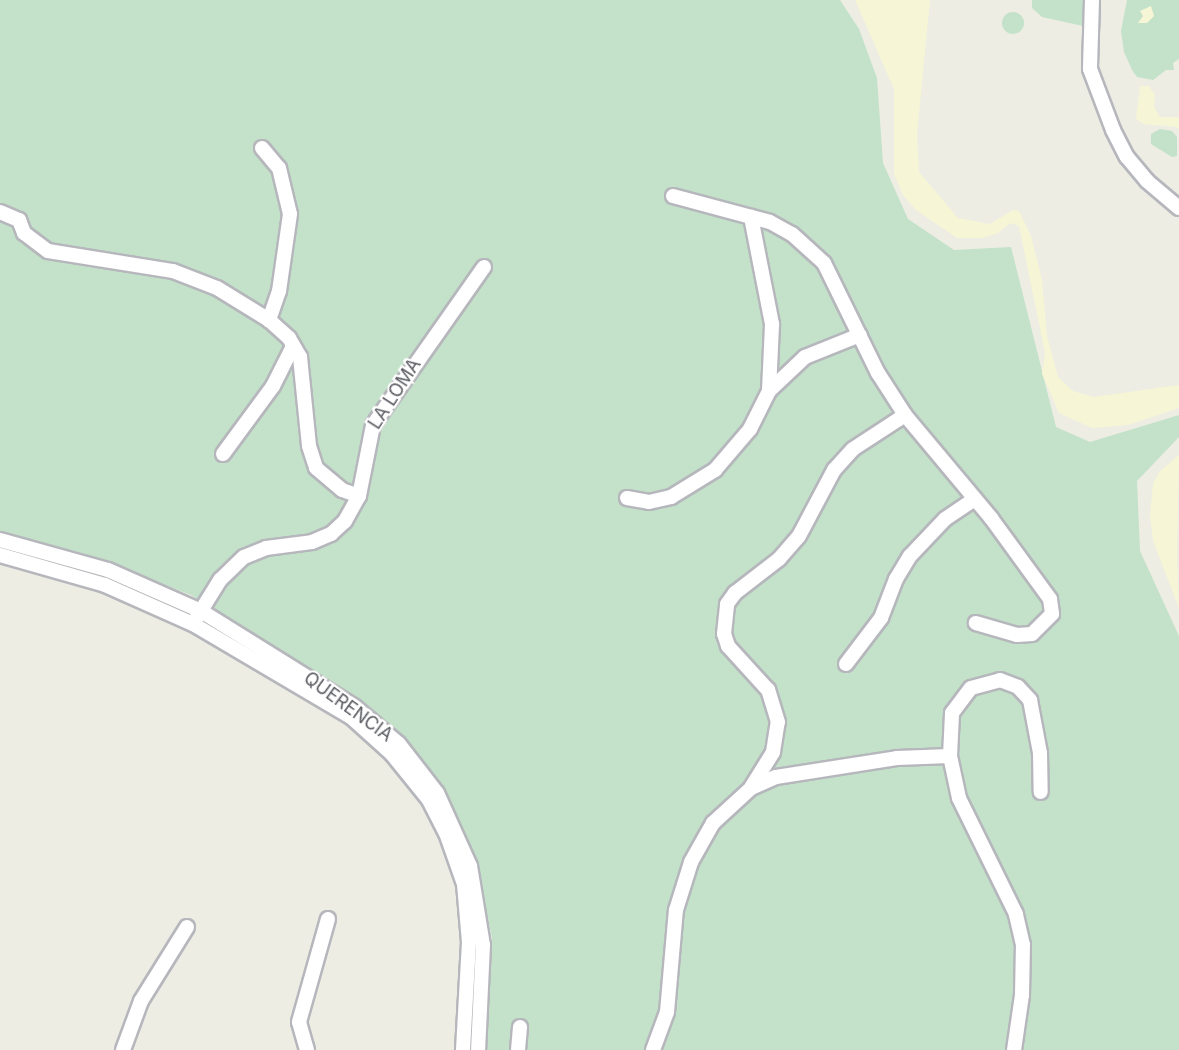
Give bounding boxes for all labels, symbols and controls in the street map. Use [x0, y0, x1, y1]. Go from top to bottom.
street label: LA LOMA [364, 355, 426, 433]
street label: QUERENCIA [299, 668, 397, 746]

